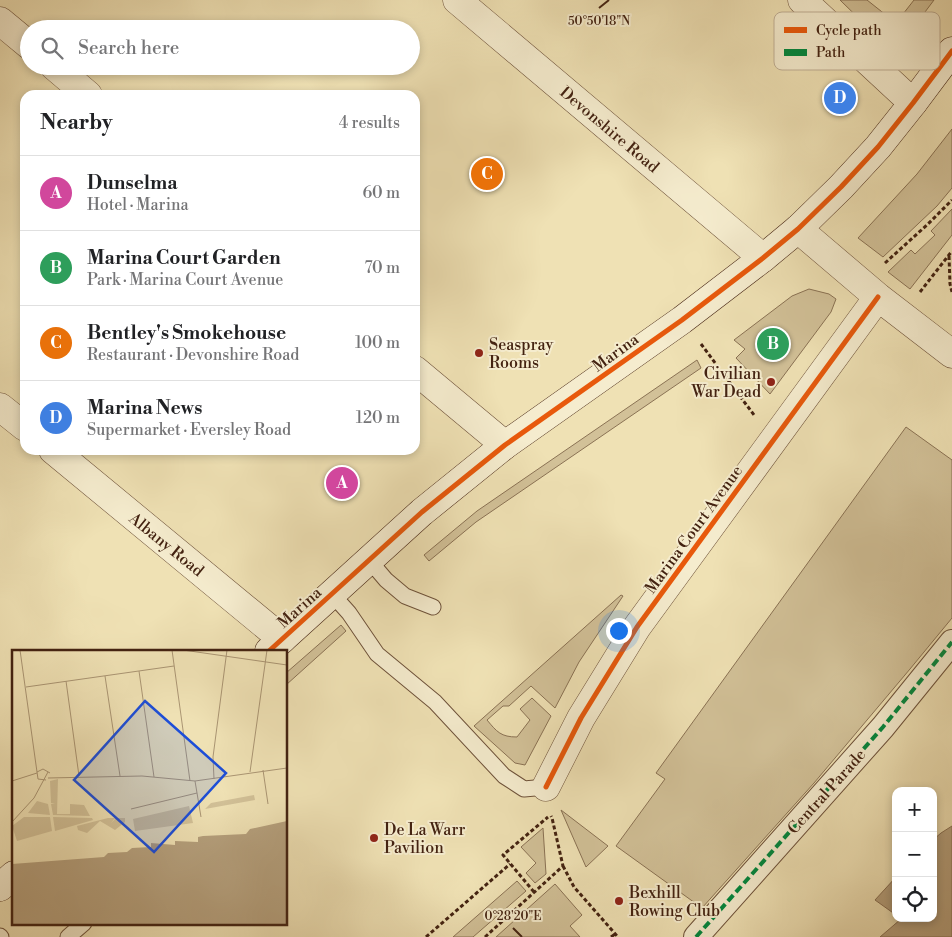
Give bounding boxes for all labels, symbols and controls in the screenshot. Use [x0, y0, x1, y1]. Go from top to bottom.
legend [774, 12, 940, 70]
text: 50°50'18"N [568, 14, 630, 29]
search box [20, 20, 420, 75]
text: Cycle path [816, 22, 882, 40]
icon: search [38, 34, 66, 62]
text: Search here [78, 36, 179, 60]
text: Path [816, 44, 846, 62]
pin: D [824, 79, 856, 117]
street label: Devonshire Road [556, 82, 663, 177]
text: Nearby [40, 110, 113, 136]
text: 4 results [339, 113, 400, 133]
pin: C [471, 155, 503, 193]
text: Dunselma [87, 171, 178, 195]
text: A [50, 183, 62, 203]
text: 60 m [362, 183, 400, 203]
text: Hotel · Marina [87, 195, 189, 215]
text: Marina Court Garden [87, 246, 281, 270]
text: B [50, 258, 62, 278]
text: 70 m [364, 258, 400, 278]
text: Park · Marina Court Avenue [87, 270, 283, 290]
text: Bentley's Smokehouse [87, 321, 286, 345]
pin: B [757, 325, 789, 363]
street label: Marina [589, 329, 643, 376]
text: C [50, 333, 62, 353]
text: 100 m [355, 333, 400, 353]
place label: Seaspray Rooms [489, 335, 553, 373]
text: Restaurant · Devonshire Road [87, 345, 299, 365]
marker: Seaspray Rooms [473, 347, 485, 359]
place label: Civilian War Dead [691, 364, 761, 402]
marker: Civilian War Dead [765, 376, 777, 388]
text: Marina News [87, 396, 202, 420]
text: D [50, 408, 62, 428]
text: 120 m [356, 408, 400, 428]
text: Supermarket · Eversley Road [87, 420, 291, 440]
street label: Marina Court Avenue [641, 461, 747, 598]
pin: A [326, 464, 358, 502]
street label: Albany Road [124, 508, 208, 581]
street label: Marina [274, 582, 326, 633]
your location [606, 618, 632, 644]
inset map [12, 650, 288, 924]
street label: Central Parade [783, 745, 870, 838]
map controls [892, 787, 937, 922]
button: + [892, 787, 937, 832]
place label: De La Warr Pavilion [384, 820, 466, 858]
marker: De La Warr Pavilion [368, 832, 380, 844]
button: − [892, 832, 937, 877]
button: locate [892, 877, 937, 922]
place label: Bexhill Rowing Club [628, 883, 720, 921]
marker: Bexhill Rowing Club [613, 895, 625, 907]
text: 0°28'20"E [484, 909, 542, 924]

